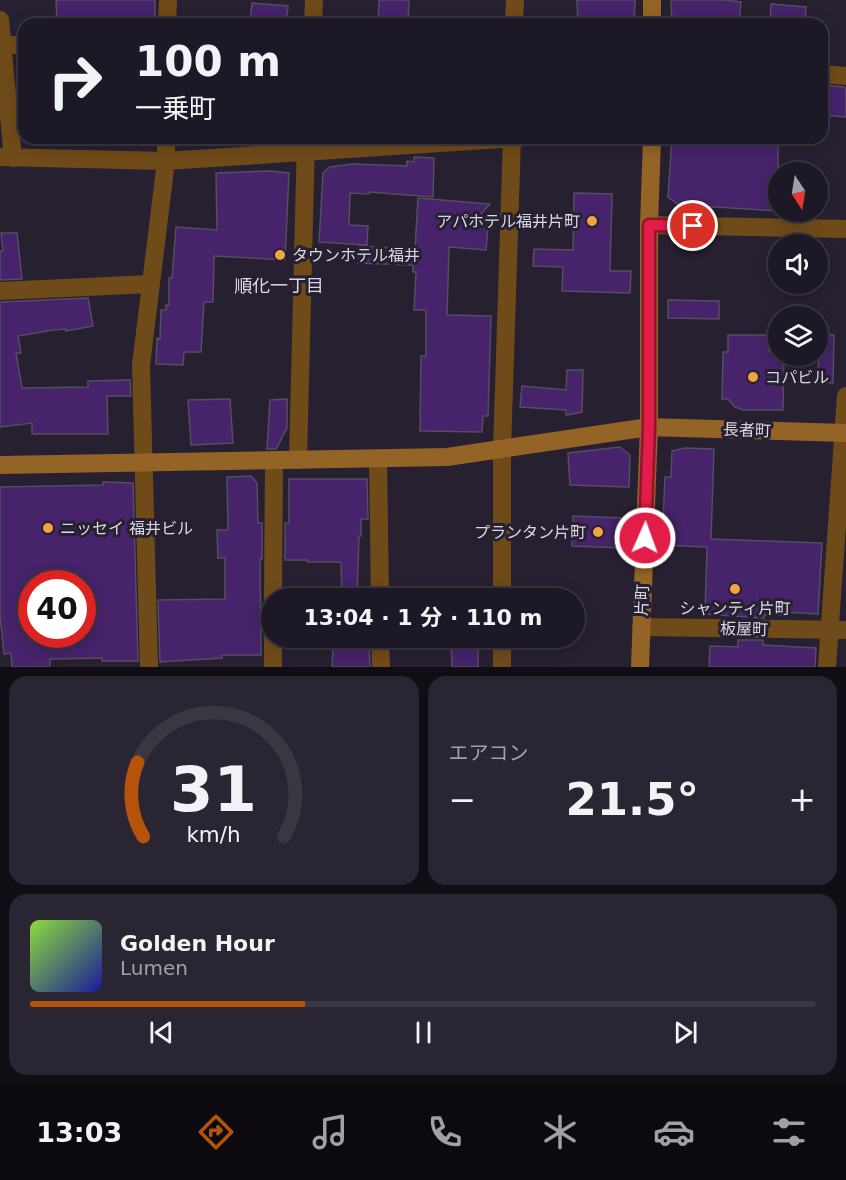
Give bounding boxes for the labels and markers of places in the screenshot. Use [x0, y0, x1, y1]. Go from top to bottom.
pin [667, 200, 718, 251]
place label: アパホテル福井片町 [436, 212, 580, 231]
marker: アパホテル福井片町 [585, 214, 599, 228]
place label: タウンホテル福井 [292, 246, 420, 265]
marker: タウンホテル福井 [273, 248, 287, 262]
place label: コパビル [765, 368, 829, 387]
marker: コパビル [746, 370, 760, 384]
place label: ニッセイ 福井ビル [60, 519, 193, 538]
marker: ニッセイ 福井ビル [41, 521, 55, 535]
place label: プランタン片町 [474, 523, 586, 542]
marker: プランタン片町 [591, 525, 605, 539]
marker: シャンティ片町 [728, 582, 742, 596]
place label: シャンティ片町 [679, 599, 791, 618]

